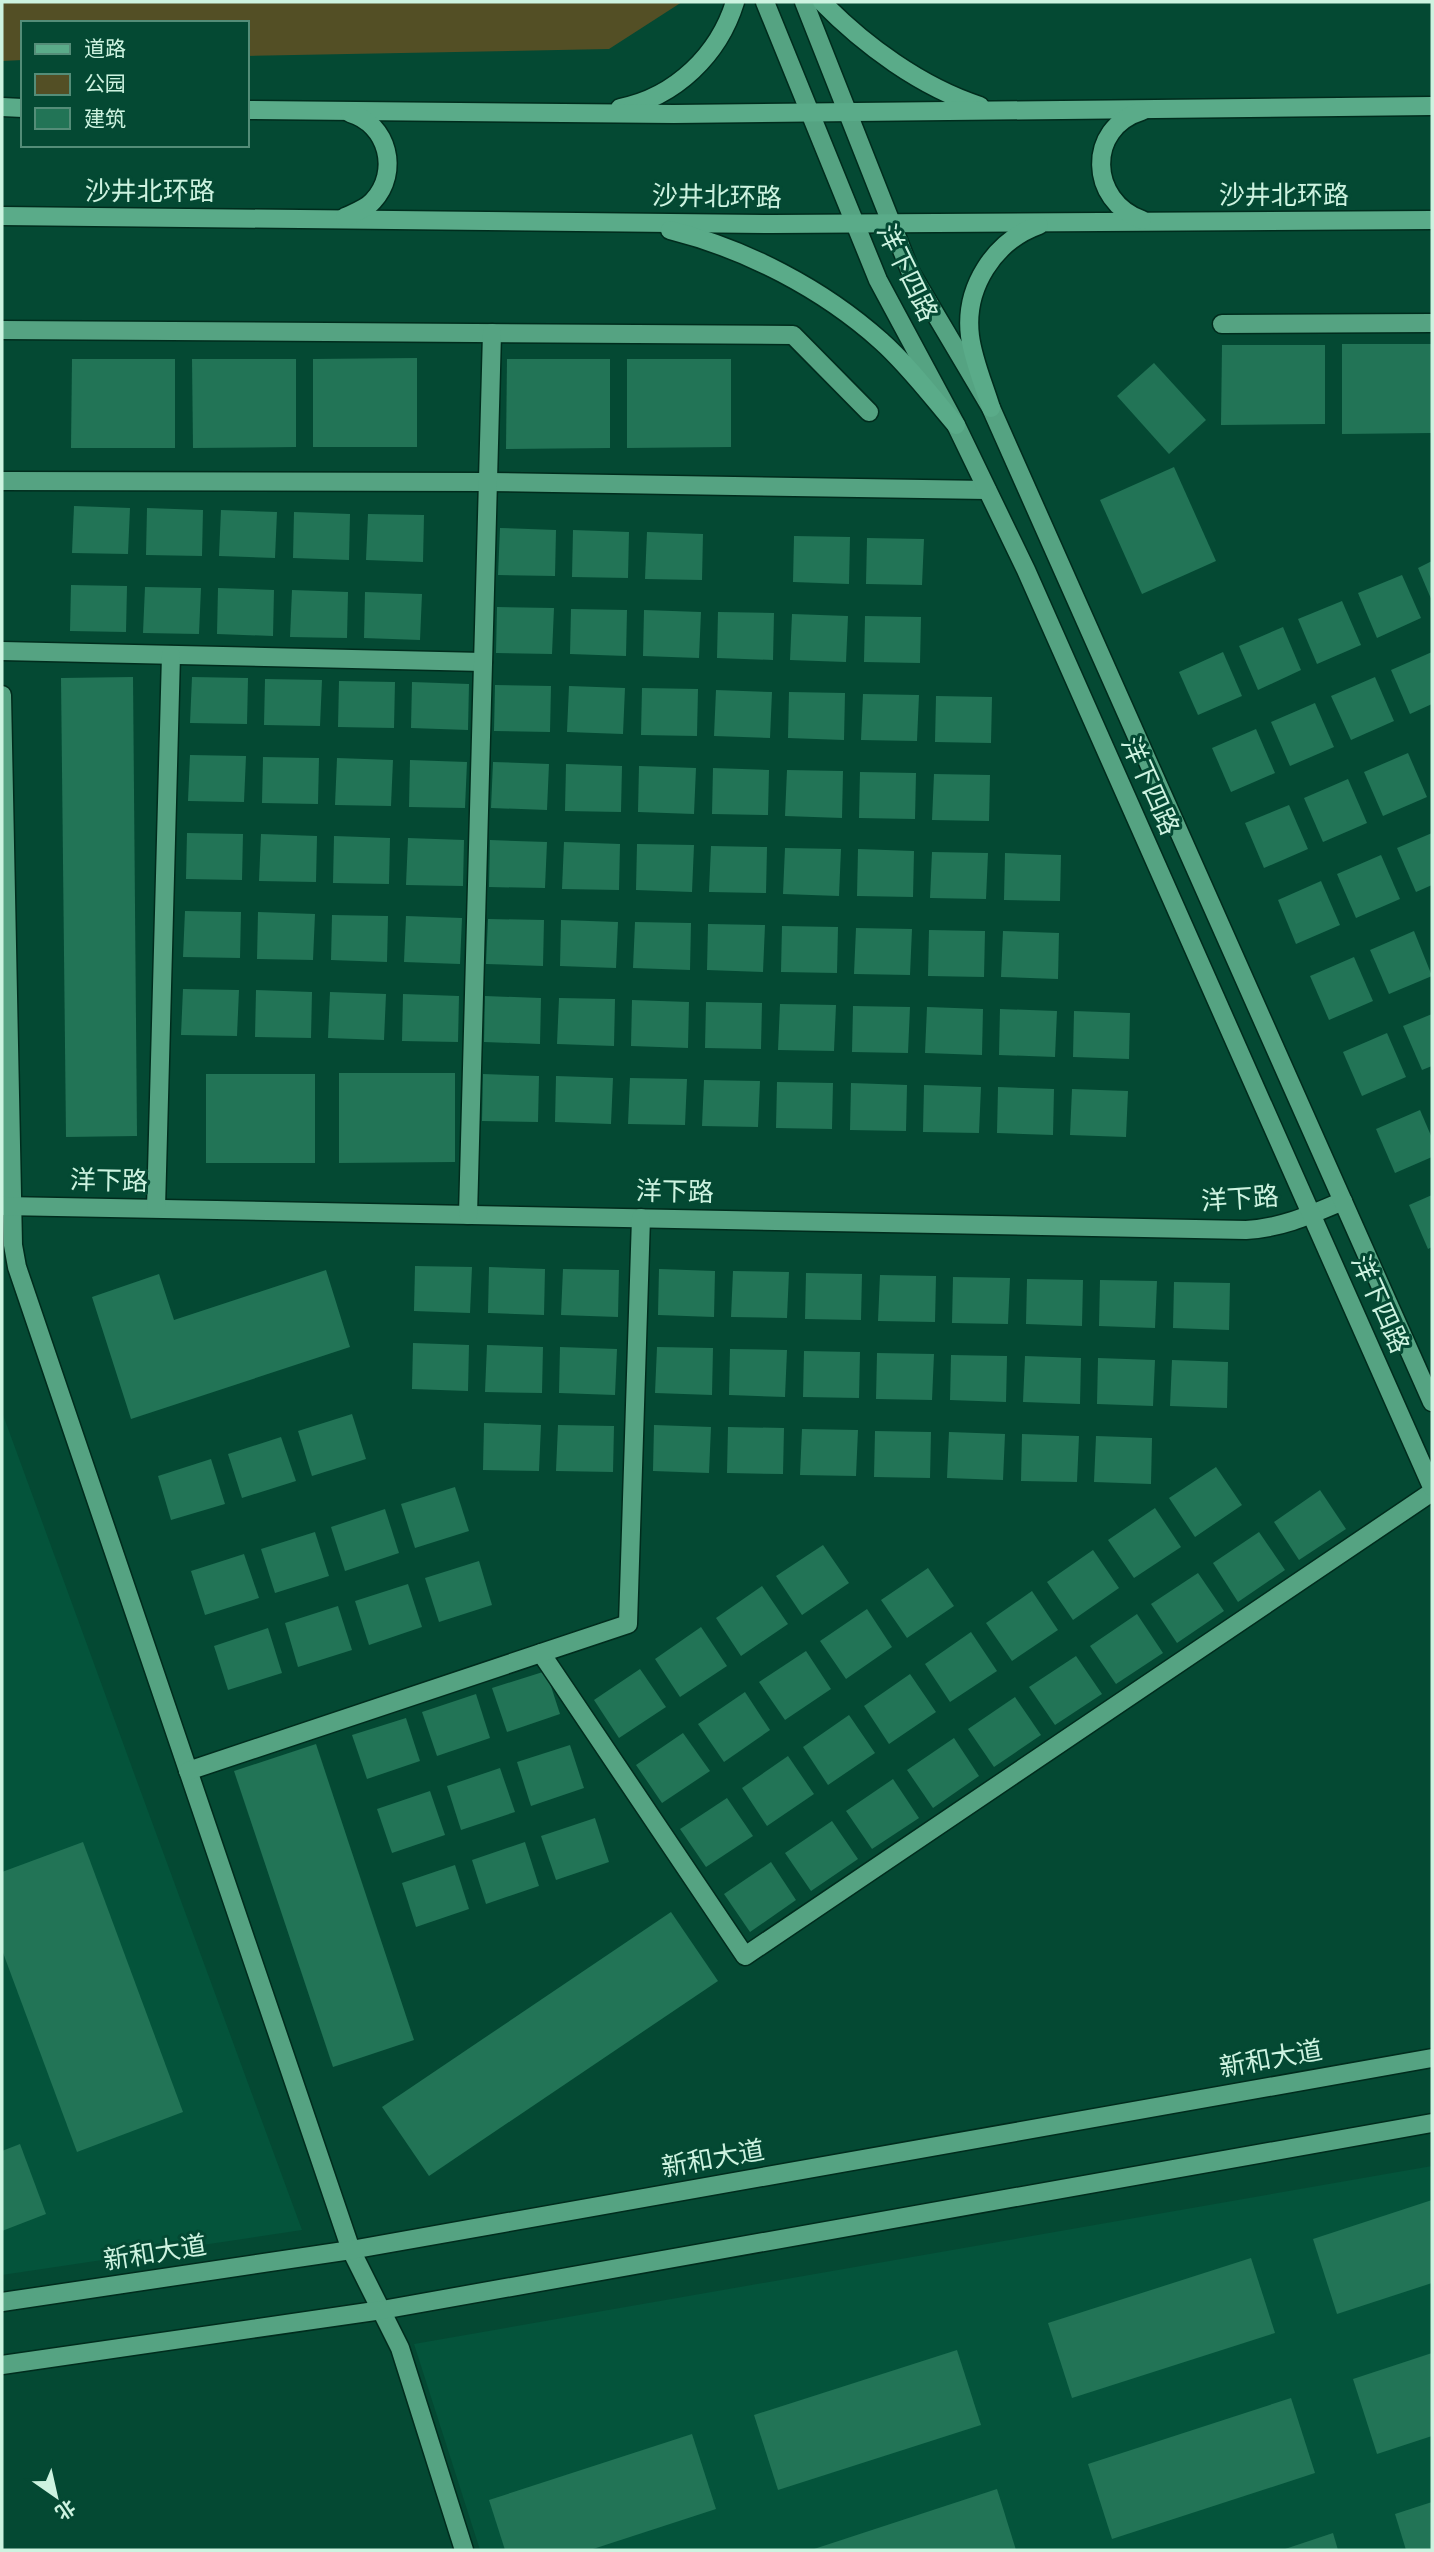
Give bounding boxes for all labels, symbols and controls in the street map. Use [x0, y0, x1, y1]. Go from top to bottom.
legend [21, 21, 248, 147]
text: 道路 [84, 37, 126, 61]
text: 公园 [84, 72, 126, 96]
text: 建筑 [84, 107, 126, 131]
street label: 沙井北环路 [85, 176, 215, 207]
street label: 沙井北环路 [652, 180, 782, 214]
street label: 沙井北环路 [1219, 180, 1349, 211]
street label: 洋下四路 [870, 219, 944, 327]
street label: 洋下四路 [1115, 732, 1185, 840]
street label: 洋下路 [70, 1165, 148, 1197]
street label: 洋下路 [636, 1176, 714, 1208]
street label: 洋下路 [1200, 1181, 1280, 1217]
street label: 洋下四路 [1345, 1250, 1415, 1358]
street label: 新和大道 [1217, 2035, 1325, 2083]
street label: 新和大道 [659, 2135, 767, 2183]
street label: 新和大道 [101, 2230, 209, 2276]
north arrow [21, 2461, 91, 2531]
text: 北 [51, 2495, 79, 2524]

